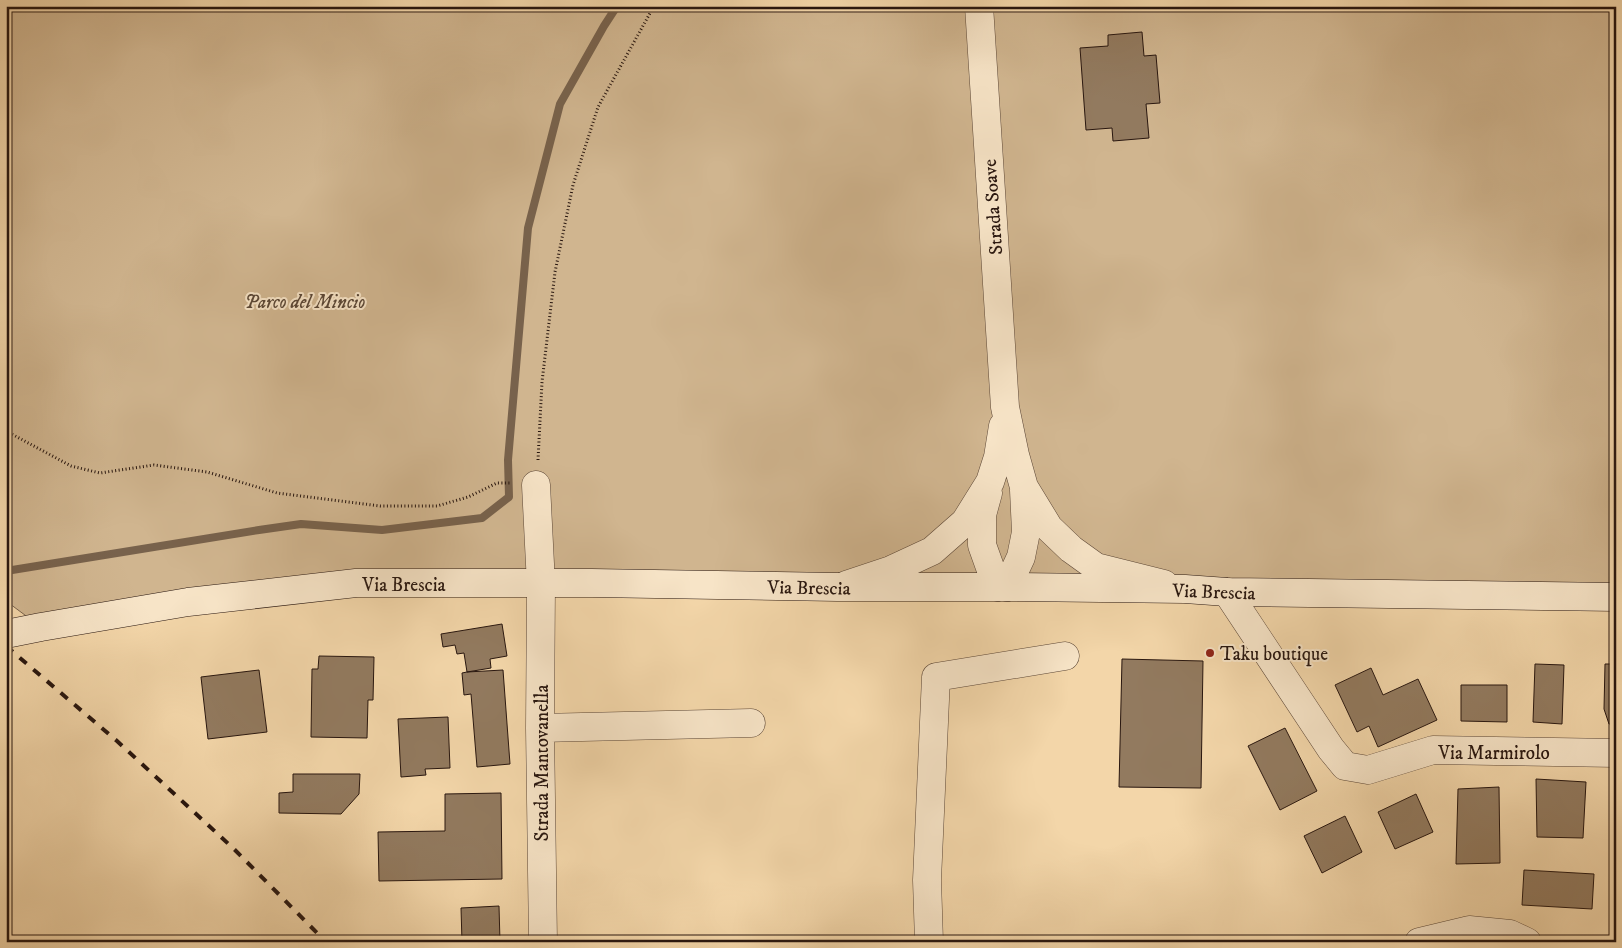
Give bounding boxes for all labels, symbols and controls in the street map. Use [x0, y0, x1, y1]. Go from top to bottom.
street label: Strada Soave [979, 158, 1008, 256]
park label: Parco del Mincio [245, 291, 365, 314]
street label: Via Brescia [361, 574, 446, 597]
street label: Via Brescia [766, 576, 851, 601]
street label: Via Brescia [1171, 580, 1256, 605]
place label: Taku boutique [1220, 643, 1328, 667]
marker: Taku boutique [1204, 647, 1216, 659]
street label: Strada Mantovanella [531, 684, 554, 842]
street label: Via Marmirolo [1437, 742, 1550, 765]

